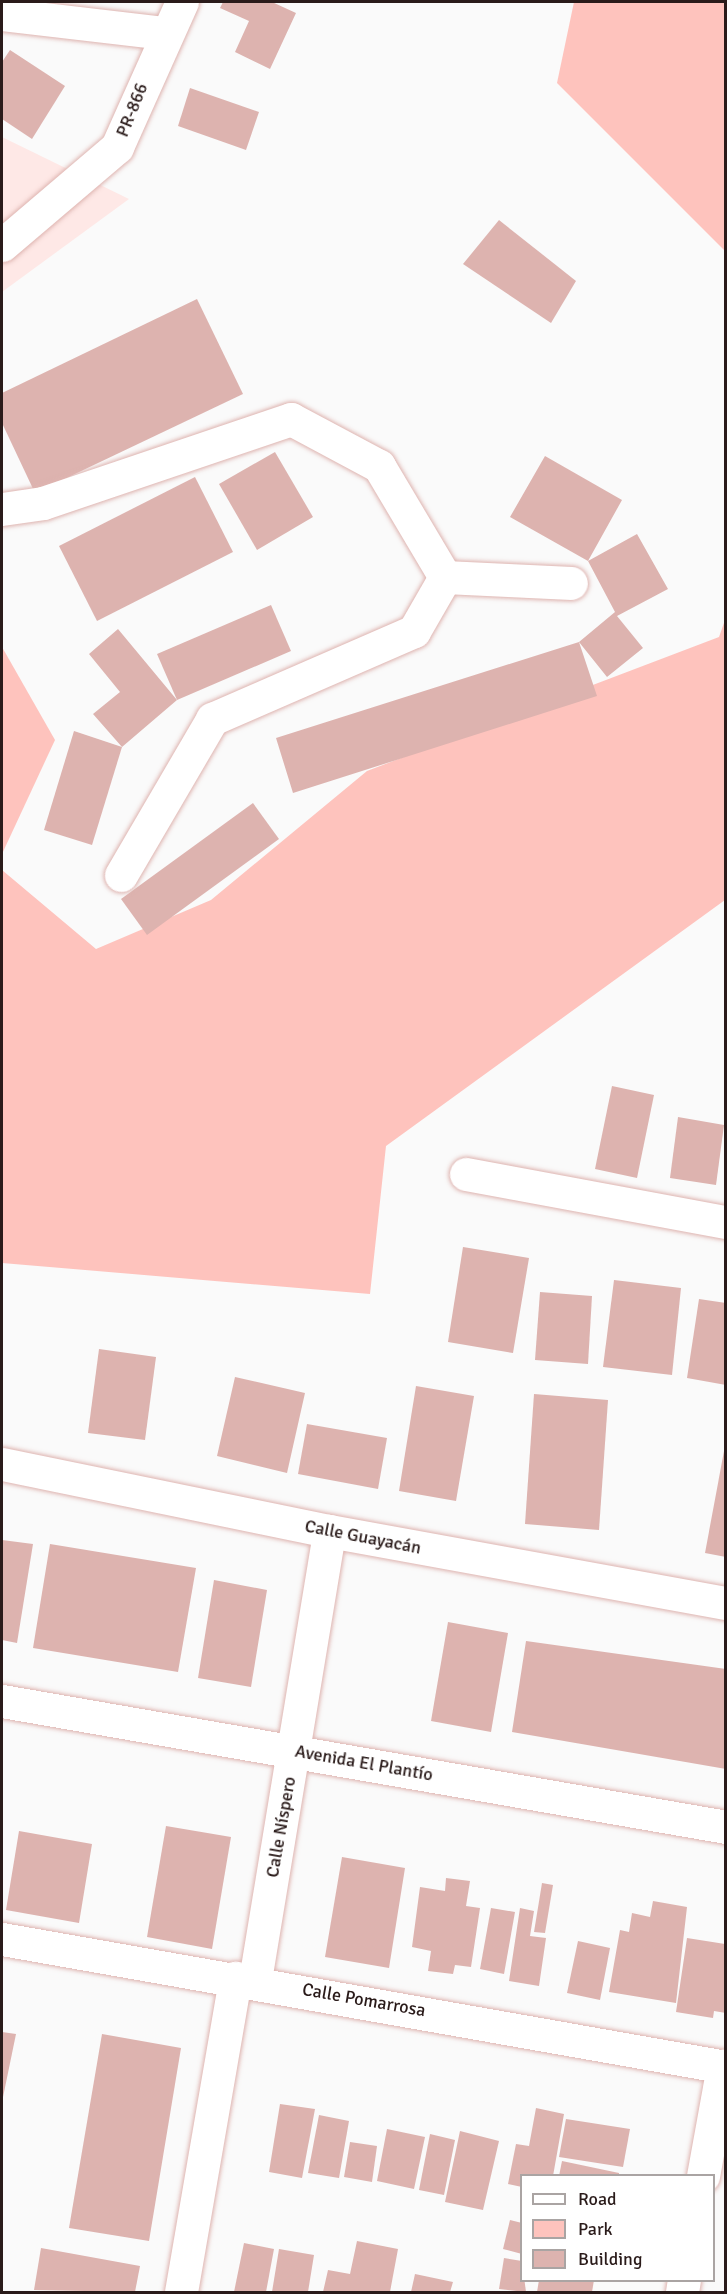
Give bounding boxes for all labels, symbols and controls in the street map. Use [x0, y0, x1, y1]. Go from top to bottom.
street label: PR-866 [111, 80, 153, 140]
street label: Calle Guayacán [303, 1515, 423, 1559]
street label: Avenida El Plantío [293, 1740, 435, 1786]
street label: Calle Níspero [261, 1775, 301, 1879]
street label: Calle Pomarrosa [301, 1979, 427, 2021]
legend [520, 2174, 715, 2282]
text: Road [578, 2188, 617, 2210]
text: Park [578, 2218, 613, 2240]
text: Building [578, 2248, 642, 2270]

